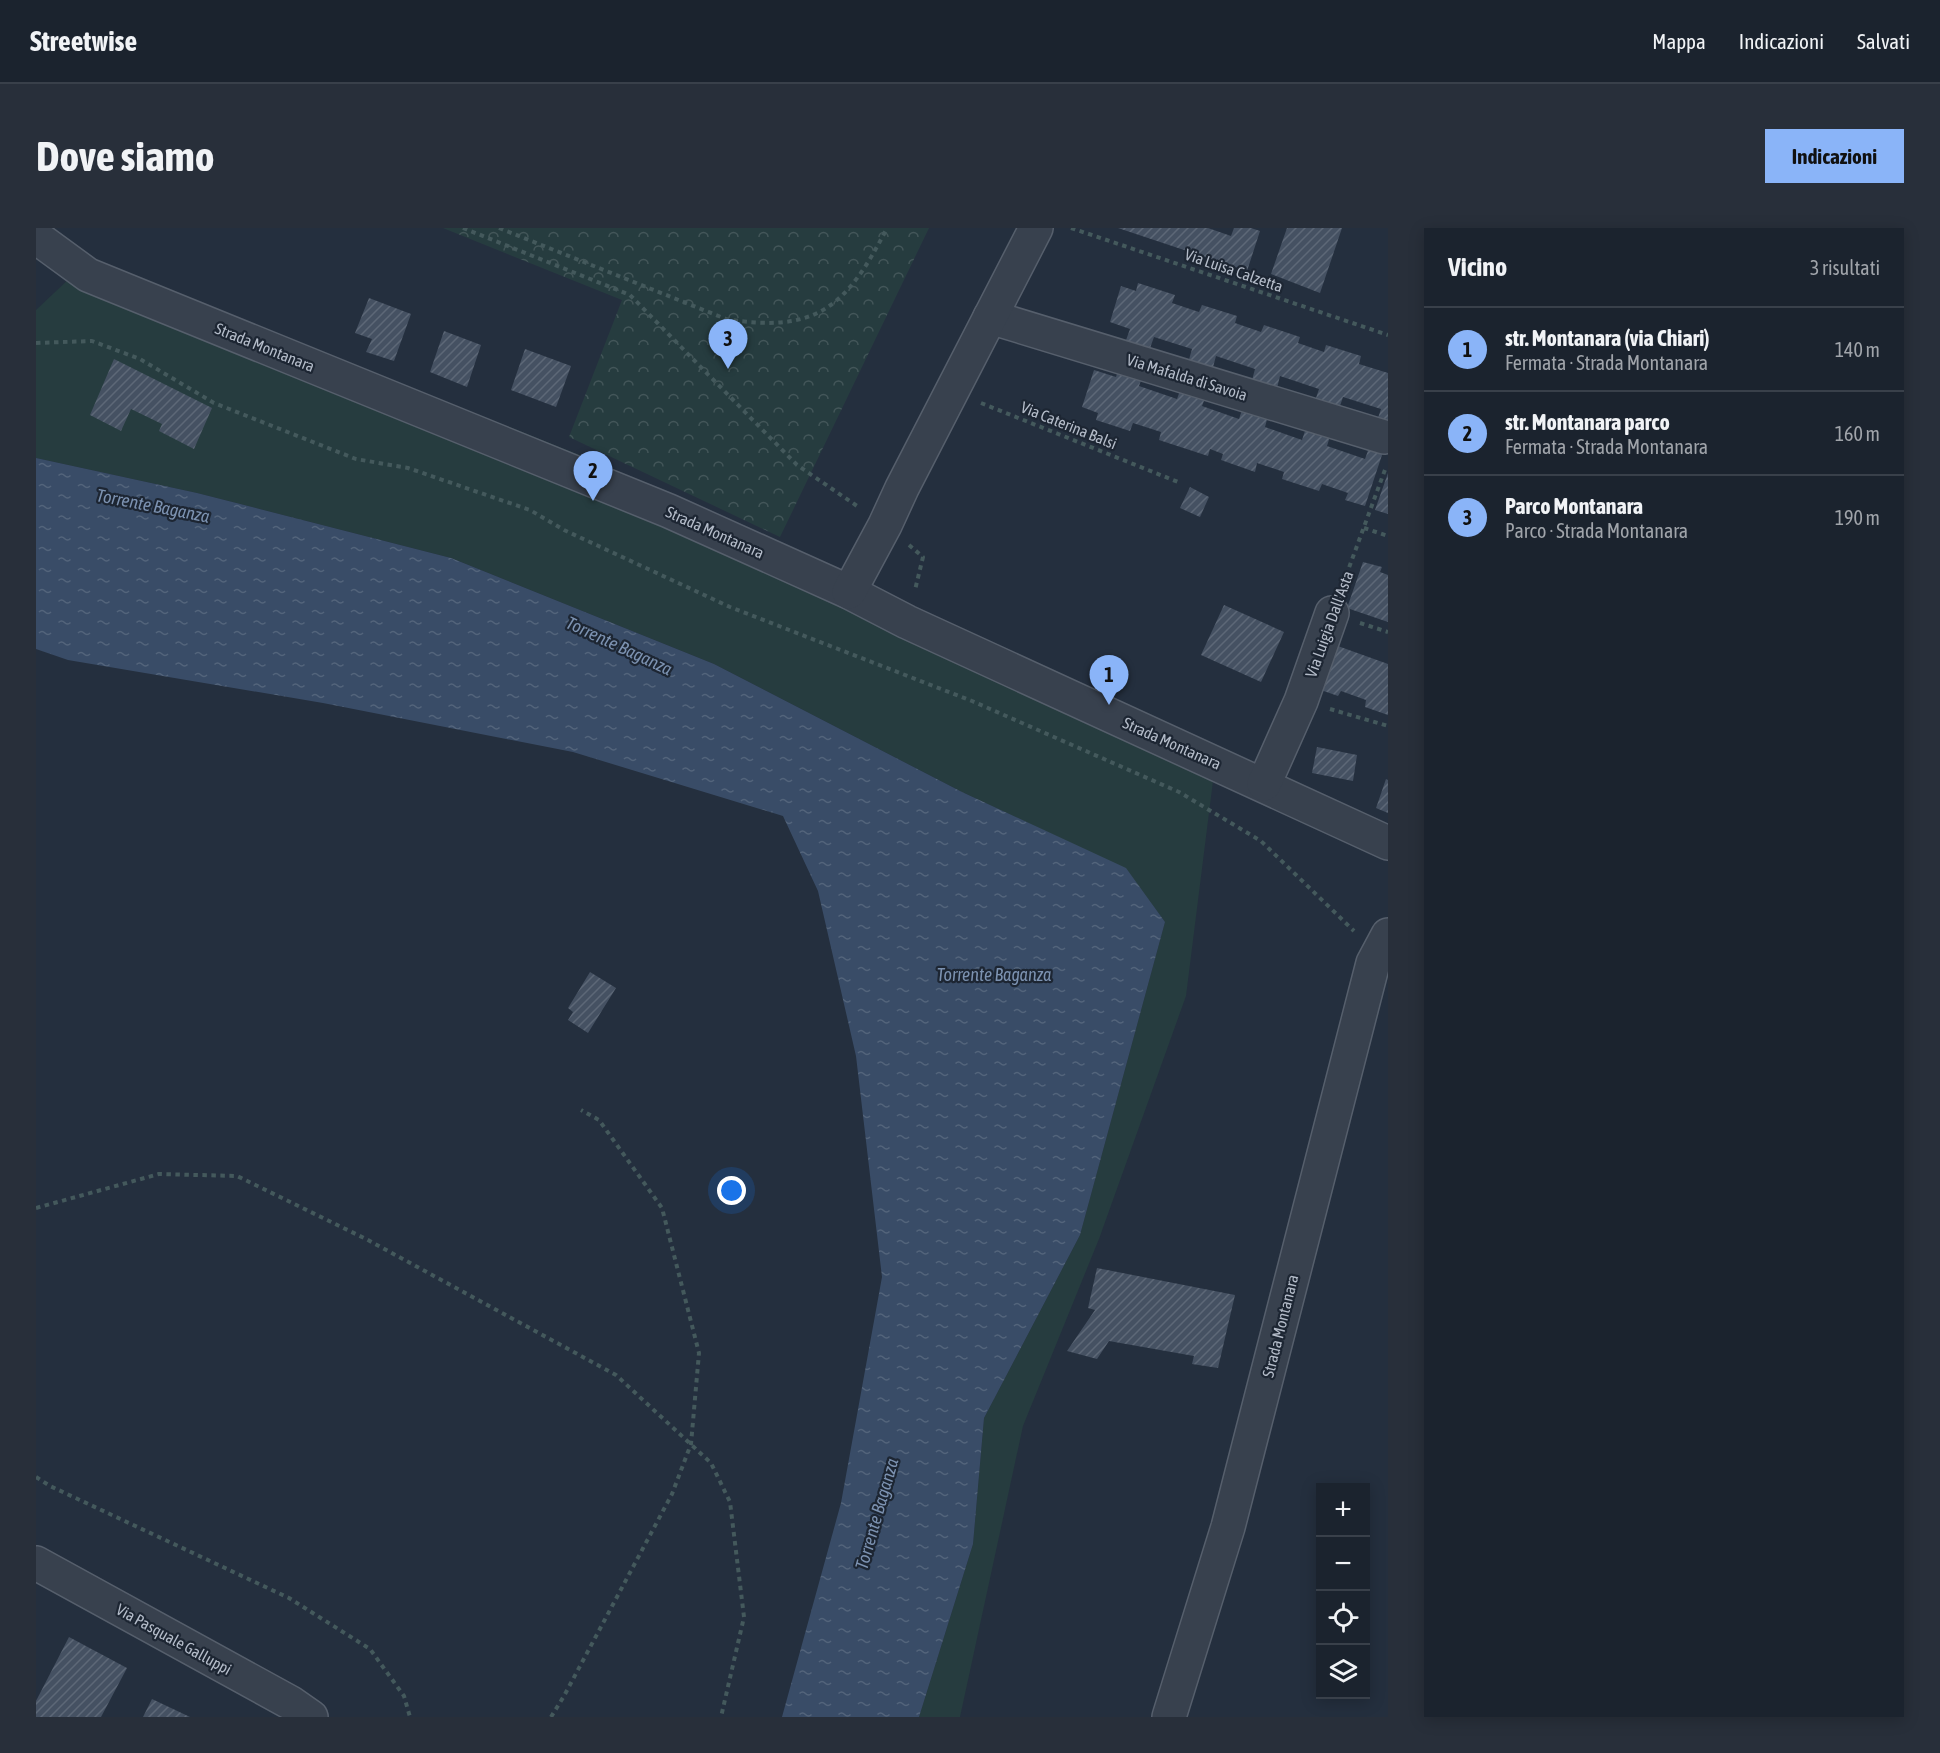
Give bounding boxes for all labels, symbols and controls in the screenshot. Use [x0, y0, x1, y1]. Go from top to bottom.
text: Streetwise [30, 25, 137, 57]
text: Mappa [1652, 29, 1706, 53]
text: Indicazioni [1739, 29, 1824, 53]
text: Salvati [1857, 29, 1910, 53]
button: Indicazioni [1765, 129, 1904, 183]
text: Dove siamo [36, 132, 215, 180]
street label: Via Luisa Calzetta [1183, 245, 1285, 295]
text: Vicino [1448, 252, 1507, 282]
text: 3 risultati [1810, 256, 1880, 279]
street label: Strada Montanara [213, 319, 317, 375]
pin: 3 [708, 320, 748, 369]
text: str. Montanara (via Chiari) [1505, 325, 1710, 351]
text: 1 [1463, 338, 1472, 361]
text: 140 m [1835, 338, 1880, 361]
street label: Via Mafalda di Savoia [1125, 350, 1249, 404]
text: Fermata · Strada Montanara [1505, 351, 1708, 374]
street label: Via Caterina Balsi [1018, 398, 1120, 452]
text: str. Montanara parco [1505, 409, 1670, 435]
text: 2 [1463, 422, 1472, 445]
text: 160 m [1835, 422, 1880, 445]
text: Fermata · Strada Montanara [1505, 435, 1708, 458]
pin: 2 [574, 452, 612, 501]
water label: Torrente Baganza [95, 484, 212, 527]
text: Parco Montanara [1505, 493, 1643, 519]
street label: Strada Montanara [663, 502, 767, 562]
text: 3 [1463, 506, 1472, 529]
text: 190 m [1835, 506, 1880, 529]
text: Parco · Strada Montanara [1505, 519, 1688, 542]
street label: Via Luigia Dall'Asta [1301, 568, 1358, 680]
water label: Torrente Baganza [563, 612, 676, 680]
pin: 1 [1090, 656, 1128, 705]
street label: Strada Montanara [1120, 713, 1224, 773]
water label: Torrente Baganza [937, 964, 1052, 985]
your location [717, 1176, 746, 1205]
street label: Strada Montanara [1259, 1273, 1301, 1379]
water label: Torrente Baganza [851, 1455, 903, 1572]
map controls [1316, 1483, 1370, 1699]
button: + [1316, 1483, 1370, 1537]
button: − [1316, 1537, 1370, 1591]
button: locate [1316, 1591, 1370, 1645]
street label: Via Pasquale Galluppi [113, 1600, 235, 1679]
button: layers [1316, 1645, 1370, 1699]

